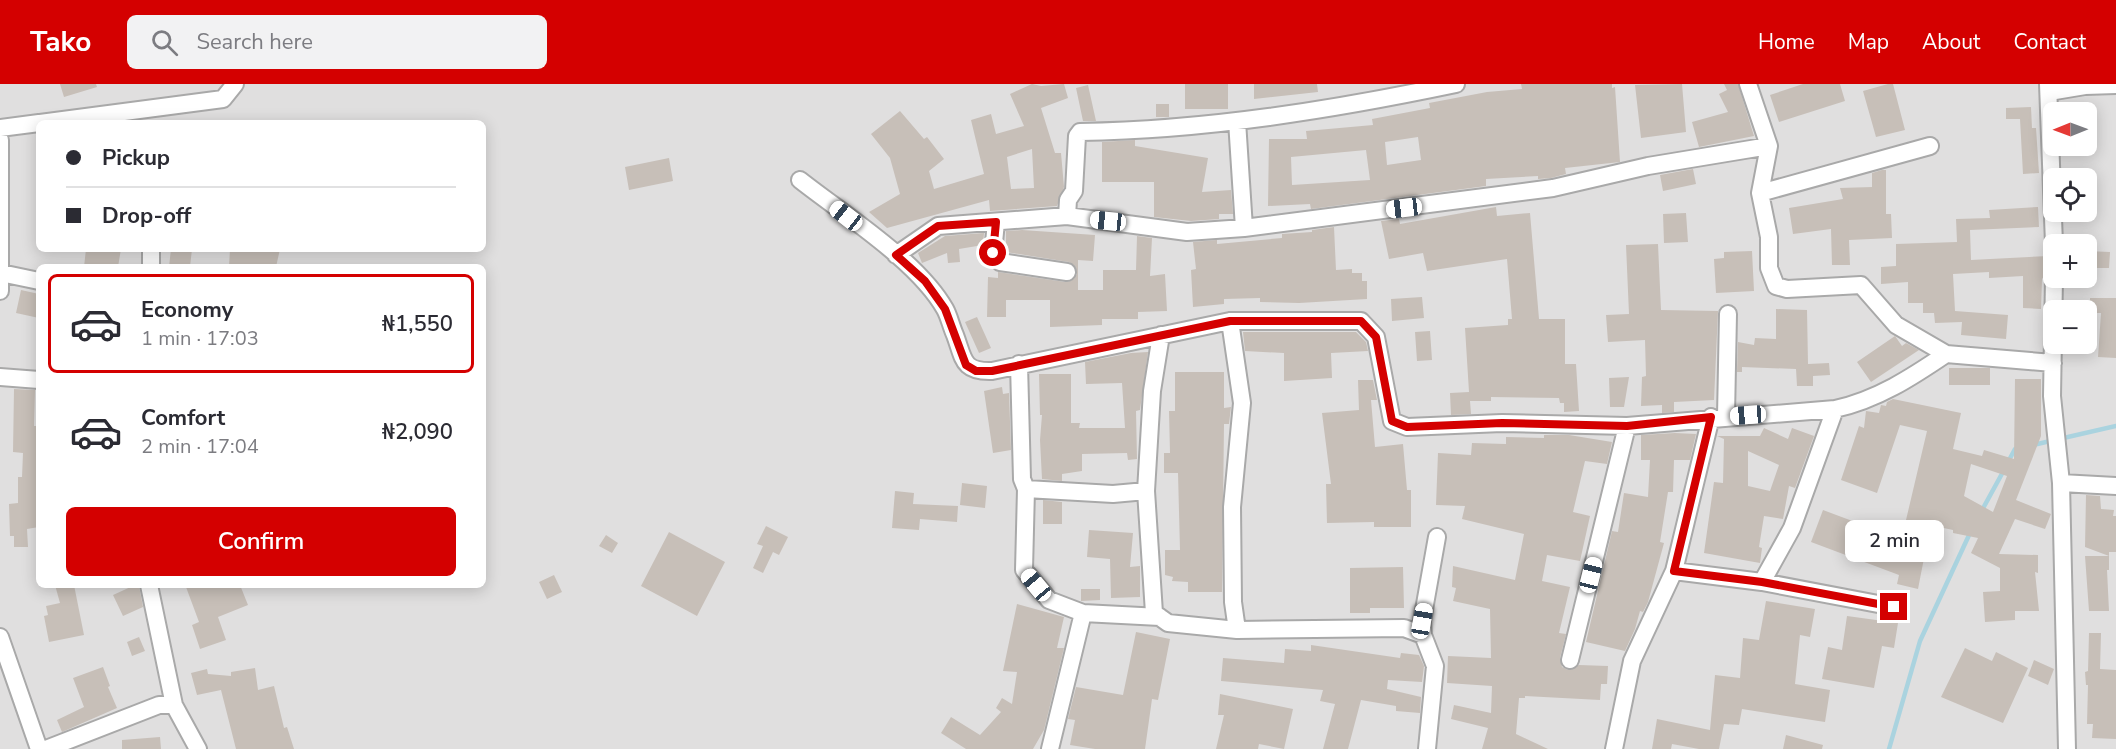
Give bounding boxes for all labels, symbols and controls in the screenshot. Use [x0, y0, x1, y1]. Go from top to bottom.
search box [127, 15, 547, 69]
text: Tako [30, 23, 91, 61]
icon: search [148, 26, 181, 59]
text: Search here [196, 27, 313, 57]
text: Home [1758, 28, 1815, 56]
text: Map [1848, 28, 1889, 56]
text: About [1922, 28, 1980, 56]
text: Contact [2013, 28, 2086, 56]
north arrow [2043, 102, 2097, 156]
map controls [2043, 102, 2097, 354]
text: Pickup [102, 143, 170, 173]
button: locate [2043, 168, 2097, 222]
car [1385, 197, 1423, 219]
car [826, 198, 866, 234]
text: Drop-off [102, 201, 191, 231]
car [1089, 210, 1127, 232]
button: + [2043, 234, 2097, 288]
route start [979, 239, 1006, 266]
text: Economy [141, 295, 233, 325]
icon: car [69, 297, 123, 351]
button: − [2043, 300, 2097, 354]
text: ₦1,550 [382, 309, 453, 339]
text: 1 min · 17:03 [141, 325, 259, 352]
text: Comfort [141, 403, 225, 433]
icon: car [69, 405, 123, 459]
car [1729, 405, 1767, 425]
text: ₦2,090 [382, 417, 453, 447]
text: 2 min · 17:04 [141, 433, 259, 460]
button: Confirm [66, 507, 456, 576]
callout: 2 min [1844, 520, 1944, 562]
text: 2 min [1869, 527, 1920, 554]
car [1578, 555, 1604, 595]
car [1018, 565, 1054, 605]
route end [1880, 593, 1907, 620]
car [1410, 602, 1434, 640]

